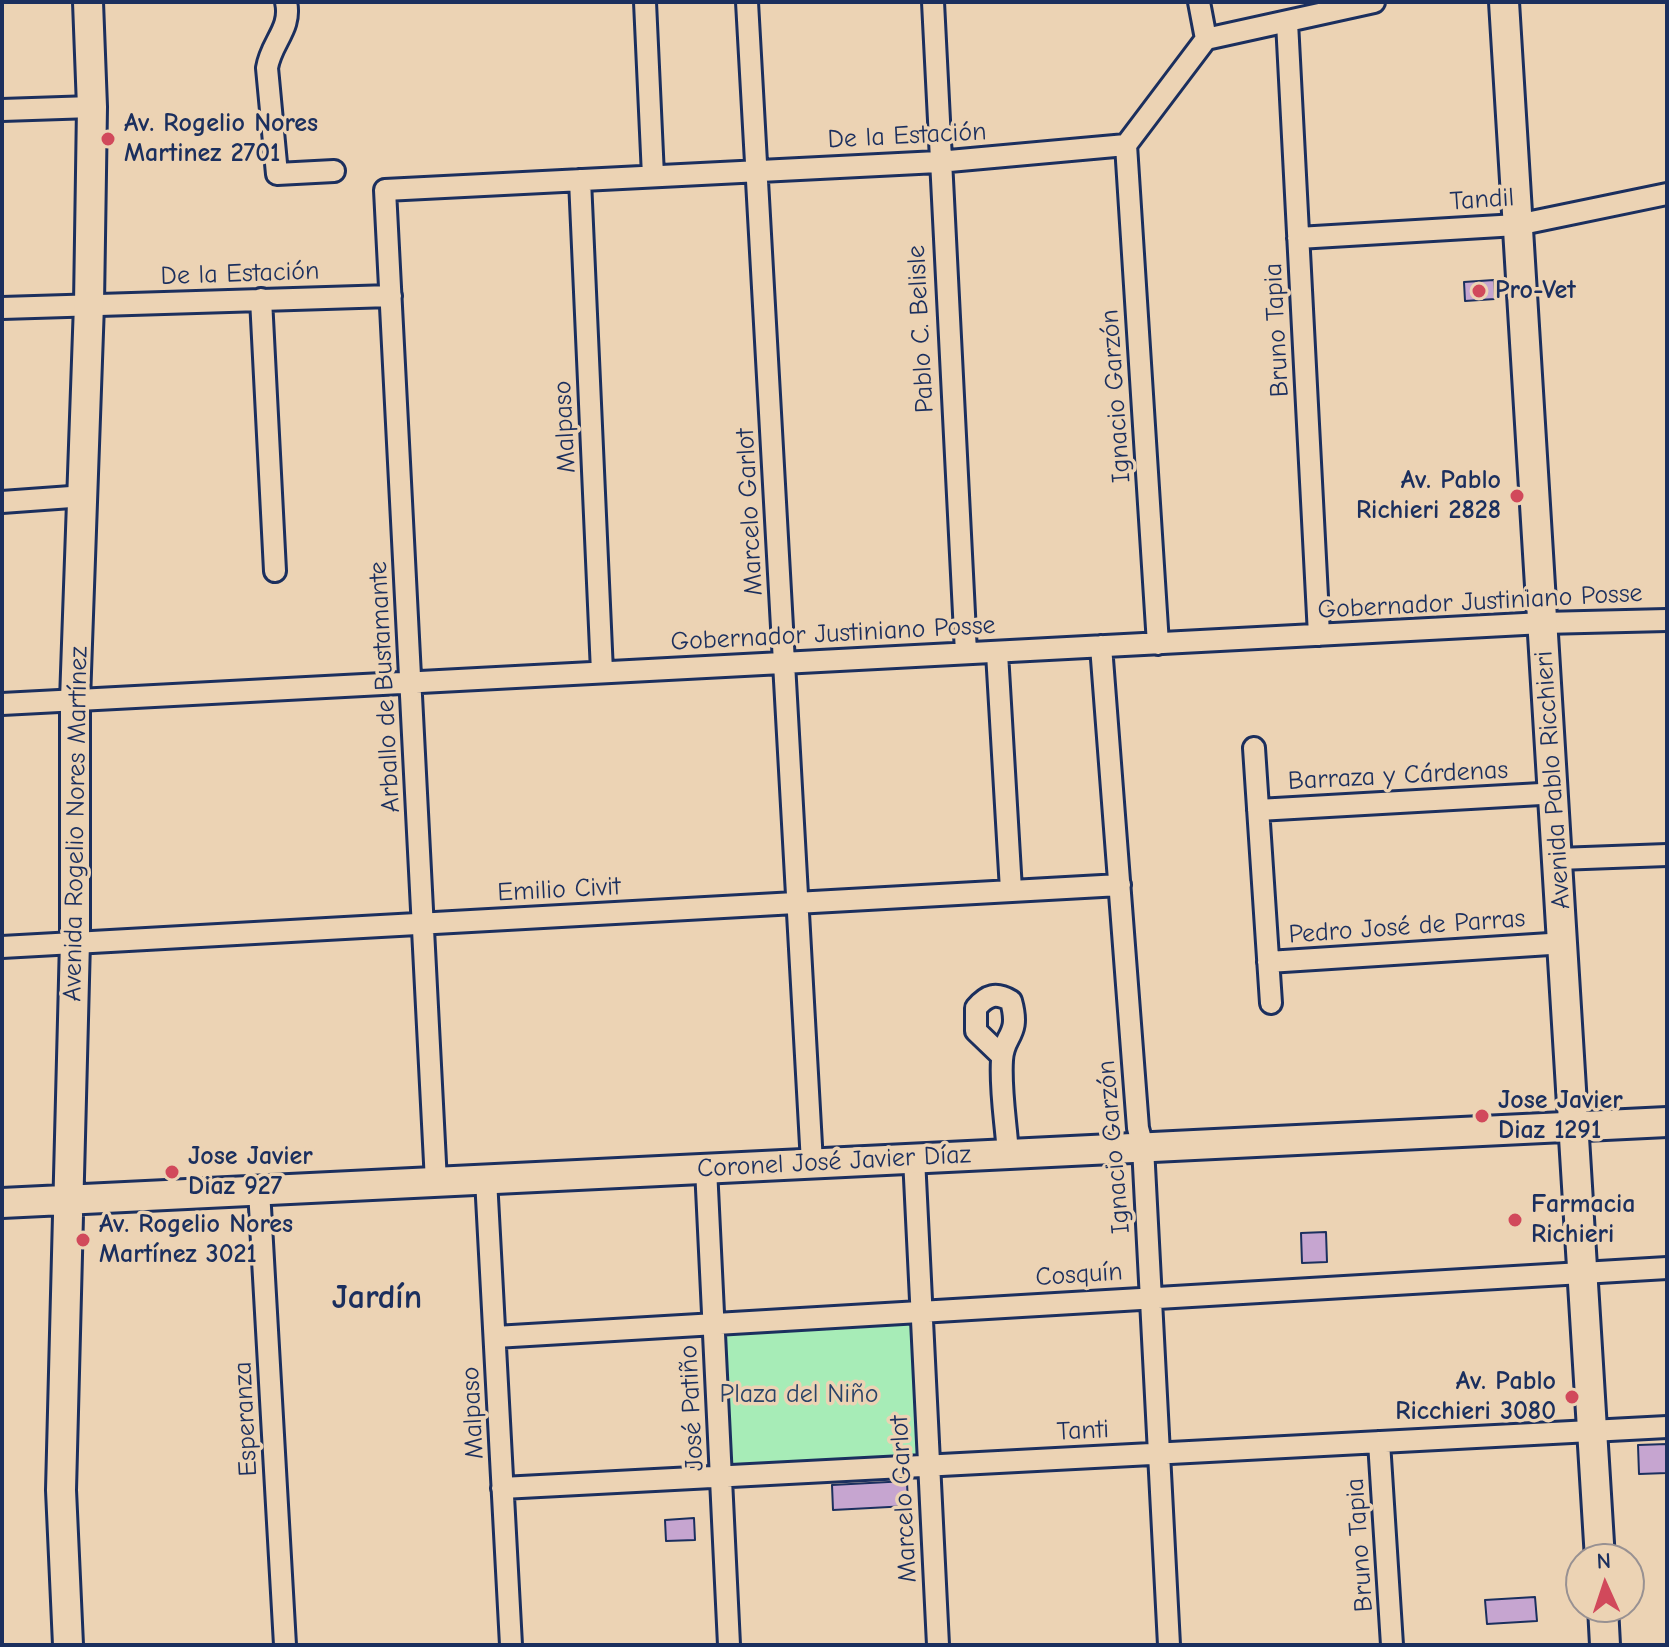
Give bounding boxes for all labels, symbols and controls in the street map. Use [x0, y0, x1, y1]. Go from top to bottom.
place label: Av. Rogelio Nores Martinez 2701 [124, 108, 318, 170]
street label: De la Estación [827, 116, 987, 156]
marker: Av. Rogelio Nores Martinez 2701 [99, 130, 117, 148]
street label: Tandil [1449, 182, 1515, 218]
street label: Pablo C. Belisle [901, 244, 941, 414]
street label: De la Estación [160, 256, 320, 292]
street label: Bruno Tapia [1258, 262, 1296, 398]
place label: Pro-Vet [1495, 275, 1576, 307]
marker: Pro-Vet [1470, 282, 1488, 300]
street label: Ignacio Garzón [1094, 308, 1138, 484]
street label: Malpaso [547, 380, 583, 474]
street label: Marcelo Garlot [730, 428, 770, 596]
place label: Av. Pablo Richieri 2828 [1356, 465, 1501, 526]
marker: Av. Pablo Richieri 2828 [1508, 487, 1526, 505]
street label: Arballo de Bustamante [363, 561, 407, 813]
street label: Gobernador Justiniano Posse [1317, 578, 1643, 626]
street label: Gobernador Justiniano Posse [670, 610, 996, 658]
street label: Avenida Rogelio Nores Martínez [57, 646, 95, 1002]
street label: Avenida Pablo Ricchieri [1528, 650, 1578, 910]
street label: Barraza y Cárdenas [1287, 755, 1509, 797]
street label: Emilio Civit [497, 871, 621, 909]
street label: Pedro José de Parras [1288, 903, 1526, 951]
street label: Ignacio Garzón [1091, 1059, 1137, 1235]
place label: Jose Javier Diaz 1291 [1498, 1085, 1623, 1146]
marker: Jose Javier Diaz 1291 [1473, 1107, 1491, 1125]
street label: Coronel José Javier Díaz [696, 1139, 972, 1185]
place label: Jose Javier Diaz 927 [188, 1141, 313, 1202]
marker: Jose Javier Diaz 927 [163, 1163, 181, 1181]
place label: Farmacia Richieri [1531, 1189, 1635, 1250]
place label: Av. Rogelio Nores Martínez 3021 [99, 1209, 293, 1270]
marker: Farmacia Richieri [1506, 1211, 1524, 1229]
marker: Av. Rogelio Nores Martínez 3021 [74, 1231, 92, 1249]
street label: Cosquín [1034, 1256, 1124, 1294]
district label: Jardín [332, 1278, 422, 1318]
street label: José Patiño [673, 1344, 711, 1472]
street label: Esperanza [227, 1361, 265, 1477]
street label: Malpaso [455, 1366, 491, 1460]
place label: Av. Pablo Ricchieri 3080 [1395, 1366, 1556, 1428]
park label: Plaza del Niño [720, 1379, 878, 1411]
marker: Av. Pablo Ricchieri 3080 [1563, 1388, 1581, 1406]
street label: Tanti [1056, 1414, 1110, 1448]
street label: Marcelo Garlot [884, 1415, 924, 1583]
street label: Bruno Tapia [1340, 1477, 1380, 1613]
north arrow [1565, 1543, 1645, 1623]
text: N [1596, 1548, 1612, 1574]

